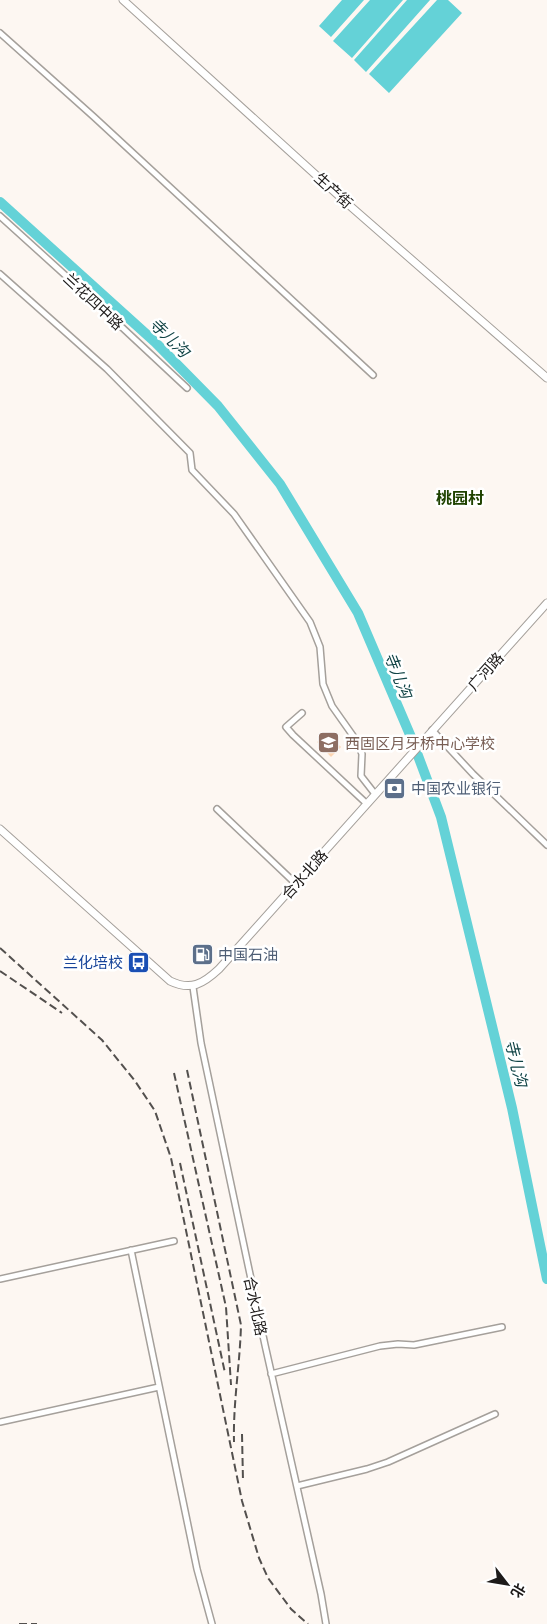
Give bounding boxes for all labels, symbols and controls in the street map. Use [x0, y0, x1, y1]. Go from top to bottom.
street label: 生产街 [311, 168, 357, 212]
street label: 兰花四中路 [60, 269, 128, 333]
water label: 寺儿沟 [146, 313, 195, 362]
district label: 桃园村 [436, 488, 484, 507]
street label: 广河路 [463, 648, 507, 694]
water label: 寺儿沟 [381, 649, 418, 703]
school or university icon: 西固区月牙桥中心学校 [317, 731, 341, 755]
place label: 西固区月牙桥中心学校 [345, 734, 495, 752]
bank icon: 中国农业银行 [383, 776, 407, 800]
place label: 中国农业银行 [411, 779, 501, 797]
street label: 合水北路 [277, 846, 331, 902]
fuel station icon: 中国石油 [190, 942, 214, 966]
place label: 中国石油 [218, 945, 278, 963]
bus stop icon: 兰化培校 [127, 950, 151, 974]
place label: 兰化培校 [63, 953, 123, 971]
water label: 寺儿沟 [502, 1037, 533, 1091]
street label: 合水北路 [241, 1275, 271, 1337]
north arrow [482, 1559, 532, 1609]
text: 北 [508, 1581, 529, 1601]

